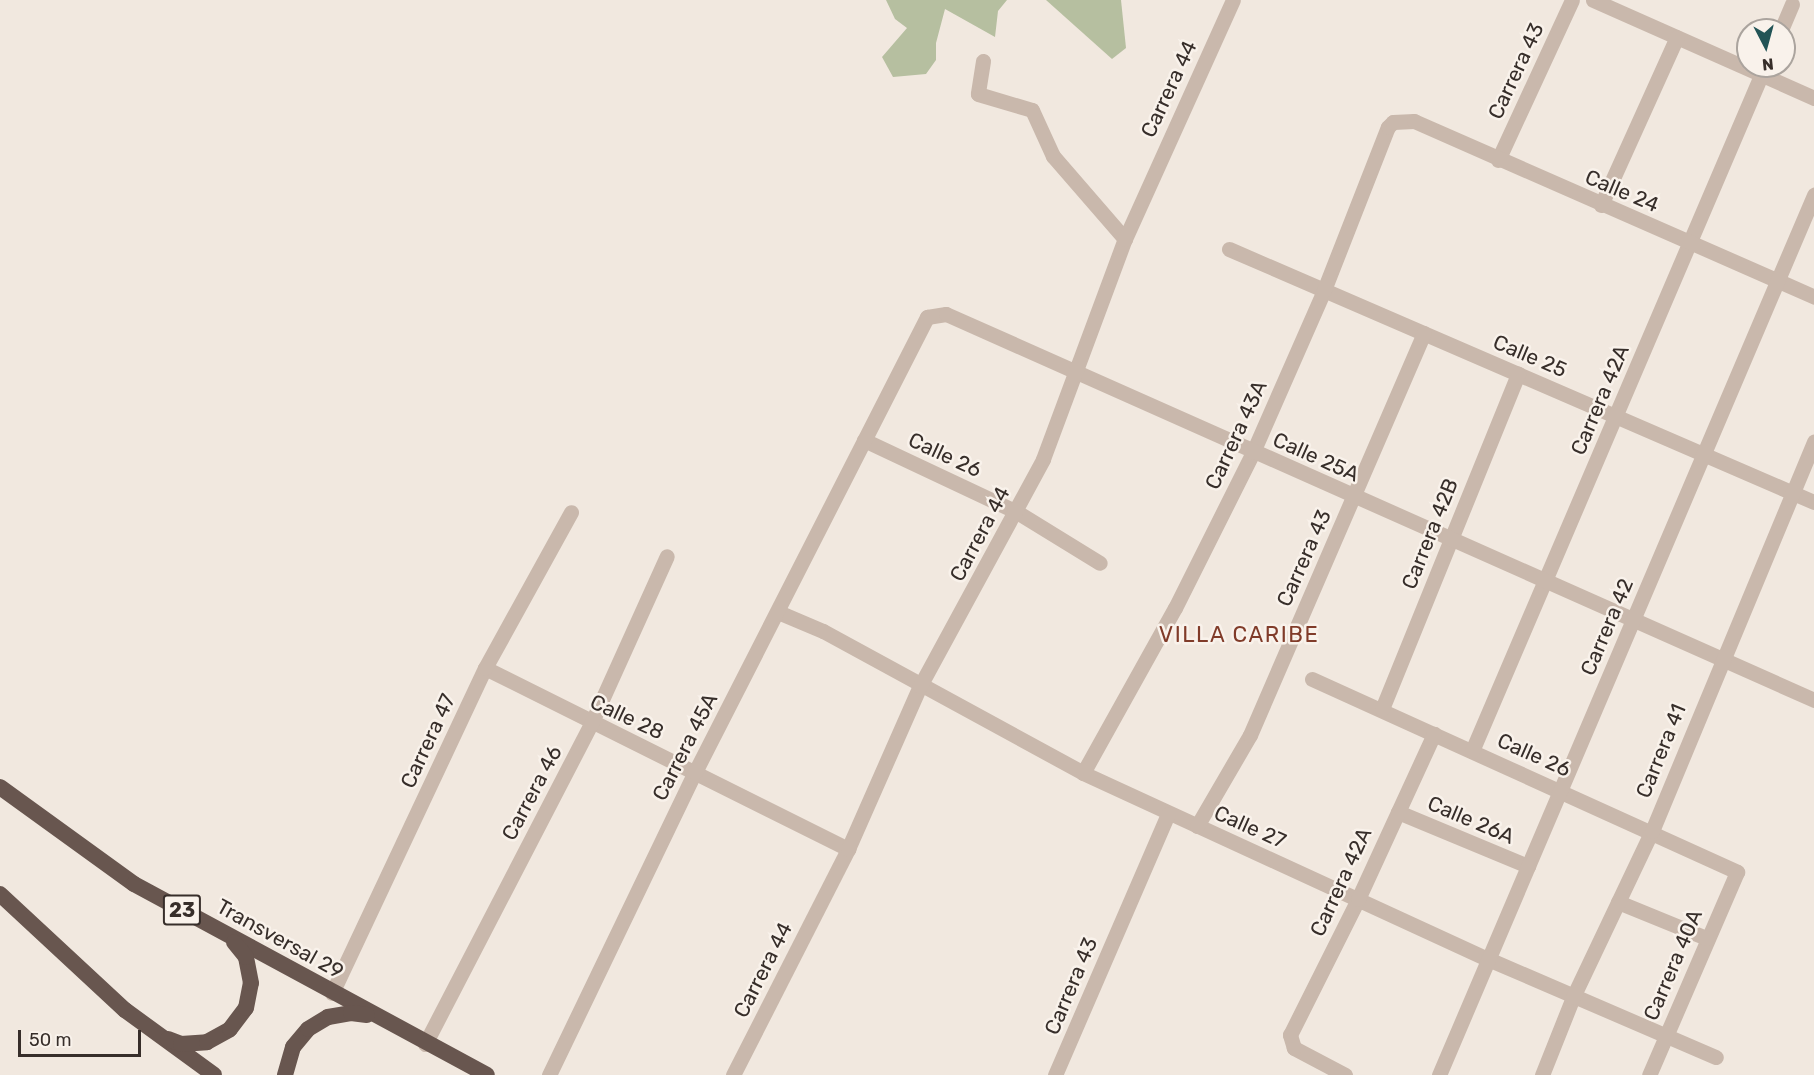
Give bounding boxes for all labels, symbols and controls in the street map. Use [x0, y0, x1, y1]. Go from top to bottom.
north arrow [1736, 18, 1796, 78]
street label: Carrera 43 [1483, 19, 1549, 123]
street label: Carrera 44 [1136, 37, 1202, 141]
text: N [1761, 54, 1774, 74]
street label: Calle 24 [1581, 164, 1663, 218]
street label: Calle 25 [1489, 329, 1571, 383]
street label: Carrera 42A [1566, 341, 1634, 459]
street label: Carrera 43A [1200, 376, 1272, 494]
street label: Calle 26 [904, 427, 986, 483]
street label: Calle 25A [1269, 427, 1363, 487]
street label: Carrera 42B [1396, 475, 1464, 593]
street label: Carrera 44 [945, 482, 1015, 586]
street label: Carrera 43 [1271, 506, 1337, 610]
street label: Carrera 42 [1575, 575, 1639, 679]
district label: VILLA CARIBE [1158, 622, 1320, 648]
street label: Calle 28 [586, 689, 668, 745]
street label: Carrera 45A [647, 689, 723, 805]
street label: Carrera 47 [395, 690, 461, 792]
street label: Carrera 41 [1631, 700, 1691, 802]
street label: Calle 26 [1493, 728, 1575, 782]
street label: Carrera 46 [497, 741, 567, 845]
street label: Calle 26A [1424, 790, 1518, 850]
street label: Calle 27 [1210, 800, 1290, 854]
street label: Carrera 42A [1305, 824, 1377, 940]
road number: 23 [162, 893, 201, 927]
street label: Transversal 29 [212, 894, 348, 984]
street label: Carrera 40A [1638, 906, 1708, 1024]
street label: Carrera 44 [728, 918, 798, 1022]
street label: Carrera 43 [1039, 934, 1103, 1038]
scale bar [21, 1018, 144, 1056]
text: 50 m [29, 1029, 72, 1051]

